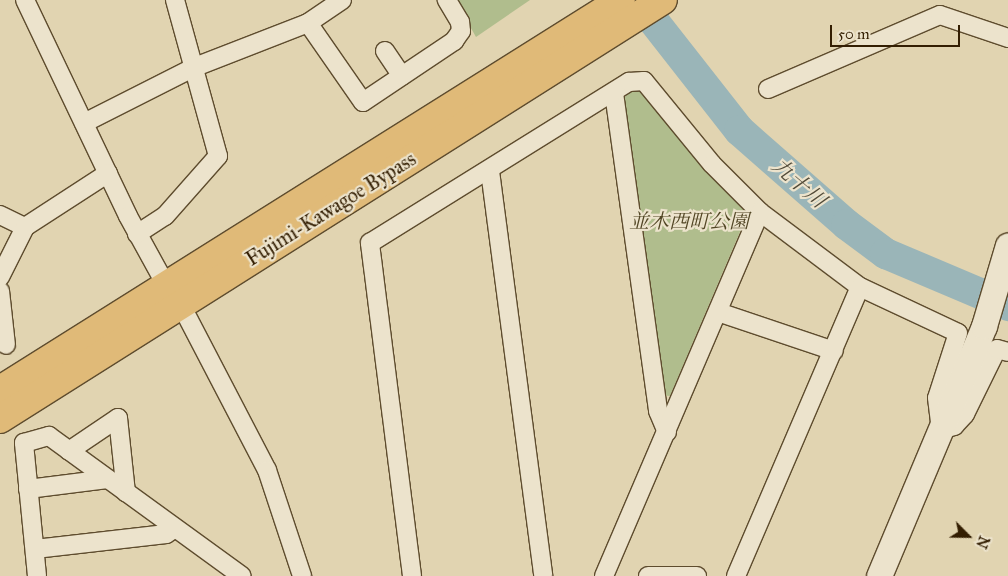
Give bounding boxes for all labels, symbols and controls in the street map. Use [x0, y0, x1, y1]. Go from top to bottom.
scale bar [833, 15, 963, 47]
text: 50 m [838, 25, 870, 43]
street label: Fujimi-Kawagoe Bypass [241, 147, 421, 271]
water label: 九十川 [767, 153, 831, 213]
park label: 並木西町公園 [629, 209, 749, 233]
north arrow [943, 511, 993, 561]
text: N [972, 533, 992, 551]

